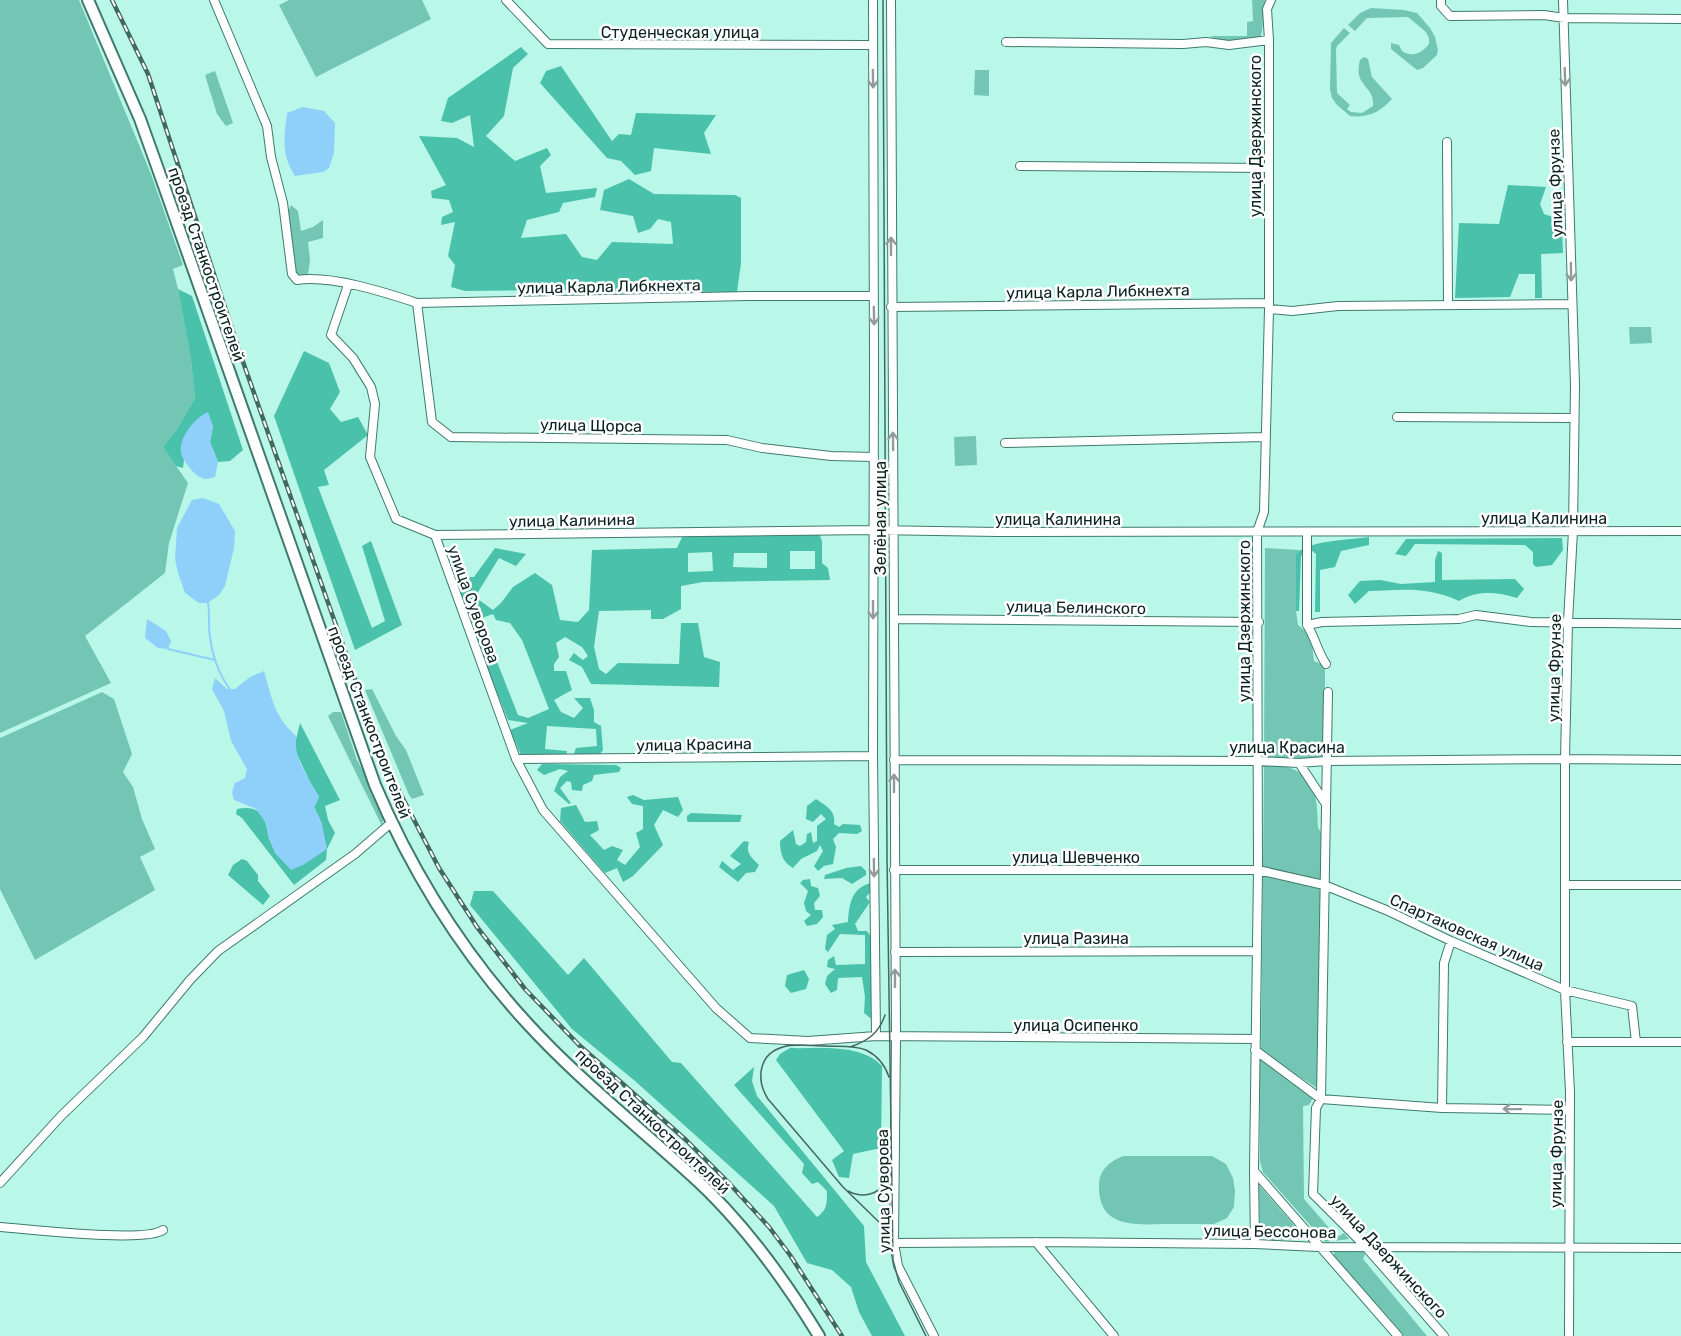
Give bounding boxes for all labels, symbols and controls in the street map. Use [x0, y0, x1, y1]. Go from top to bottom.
street label: Студенческая улица [601, 23, 759, 42]
street label: улица Дзержинского [1246, 55, 1265, 217]
one-way arrow [1560, 66, 1571, 86]
one-way arrow [867, 69, 879, 89]
street label: улица Фрунзе [1544, 128, 1567, 238]
street label: проезд Станкостроителей [164, 165, 249, 364]
one-way arrow [885, 237, 897, 257]
one-way arrow [1565, 261, 1577, 281]
street label: улица Карла Либкнехта [517, 275, 701, 298]
street label: улица Карла Либкнехта [1006, 280, 1190, 303]
one-way arrow [868, 306, 880, 326]
street label: улица Щорса [540, 415, 642, 436]
one-way arrow [887, 432, 899, 452]
street label: Зелёная улица [871, 461, 890, 575]
street label: улица Калинина [1481, 509, 1607, 528]
street label: улица Калинина [509, 510, 635, 531]
street label: улица Калинина [995, 510, 1121, 529]
street label: улица Дзержинского [1235, 540, 1254, 702]
street label: улица Суворова [443, 543, 504, 666]
street label: улица Белинского [1006, 597, 1146, 618]
one-way arrow [867, 599, 879, 619]
street label: улица Фрунзе [1544, 614, 1565, 722]
street label: проезд Станкостроителей [324, 623, 415, 821]
street label: улица Красина [636, 734, 752, 755]
street label: улица Красина [1229, 738, 1345, 757]
one-way arrow [888, 774, 900, 794]
street label: улица Шевченко [1012, 848, 1140, 867]
one-way arrow [868, 857, 880, 877]
street label: Спартаковская улица [1387, 890, 1547, 975]
street label: улица Разина [1023, 929, 1129, 948]
one-way arrow [889, 969, 901, 989]
street label: улица Осипенко [1014, 1016, 1138, 1035]
street label: проезд Станкостроителей [572, 1045, 734, 1198]
street label: улица Фрунзе [1546, 1100, 1567, 1208]
one-way arrow [1502, 1104, 1522, 1115]
street label: улица Суворова [873, 1129, 894, 1253]
street label: улица Дзержинского [1326, 1191, 1451, 1322]
street label: улица Бессонова [1203, 1221, 1337, 1242]

